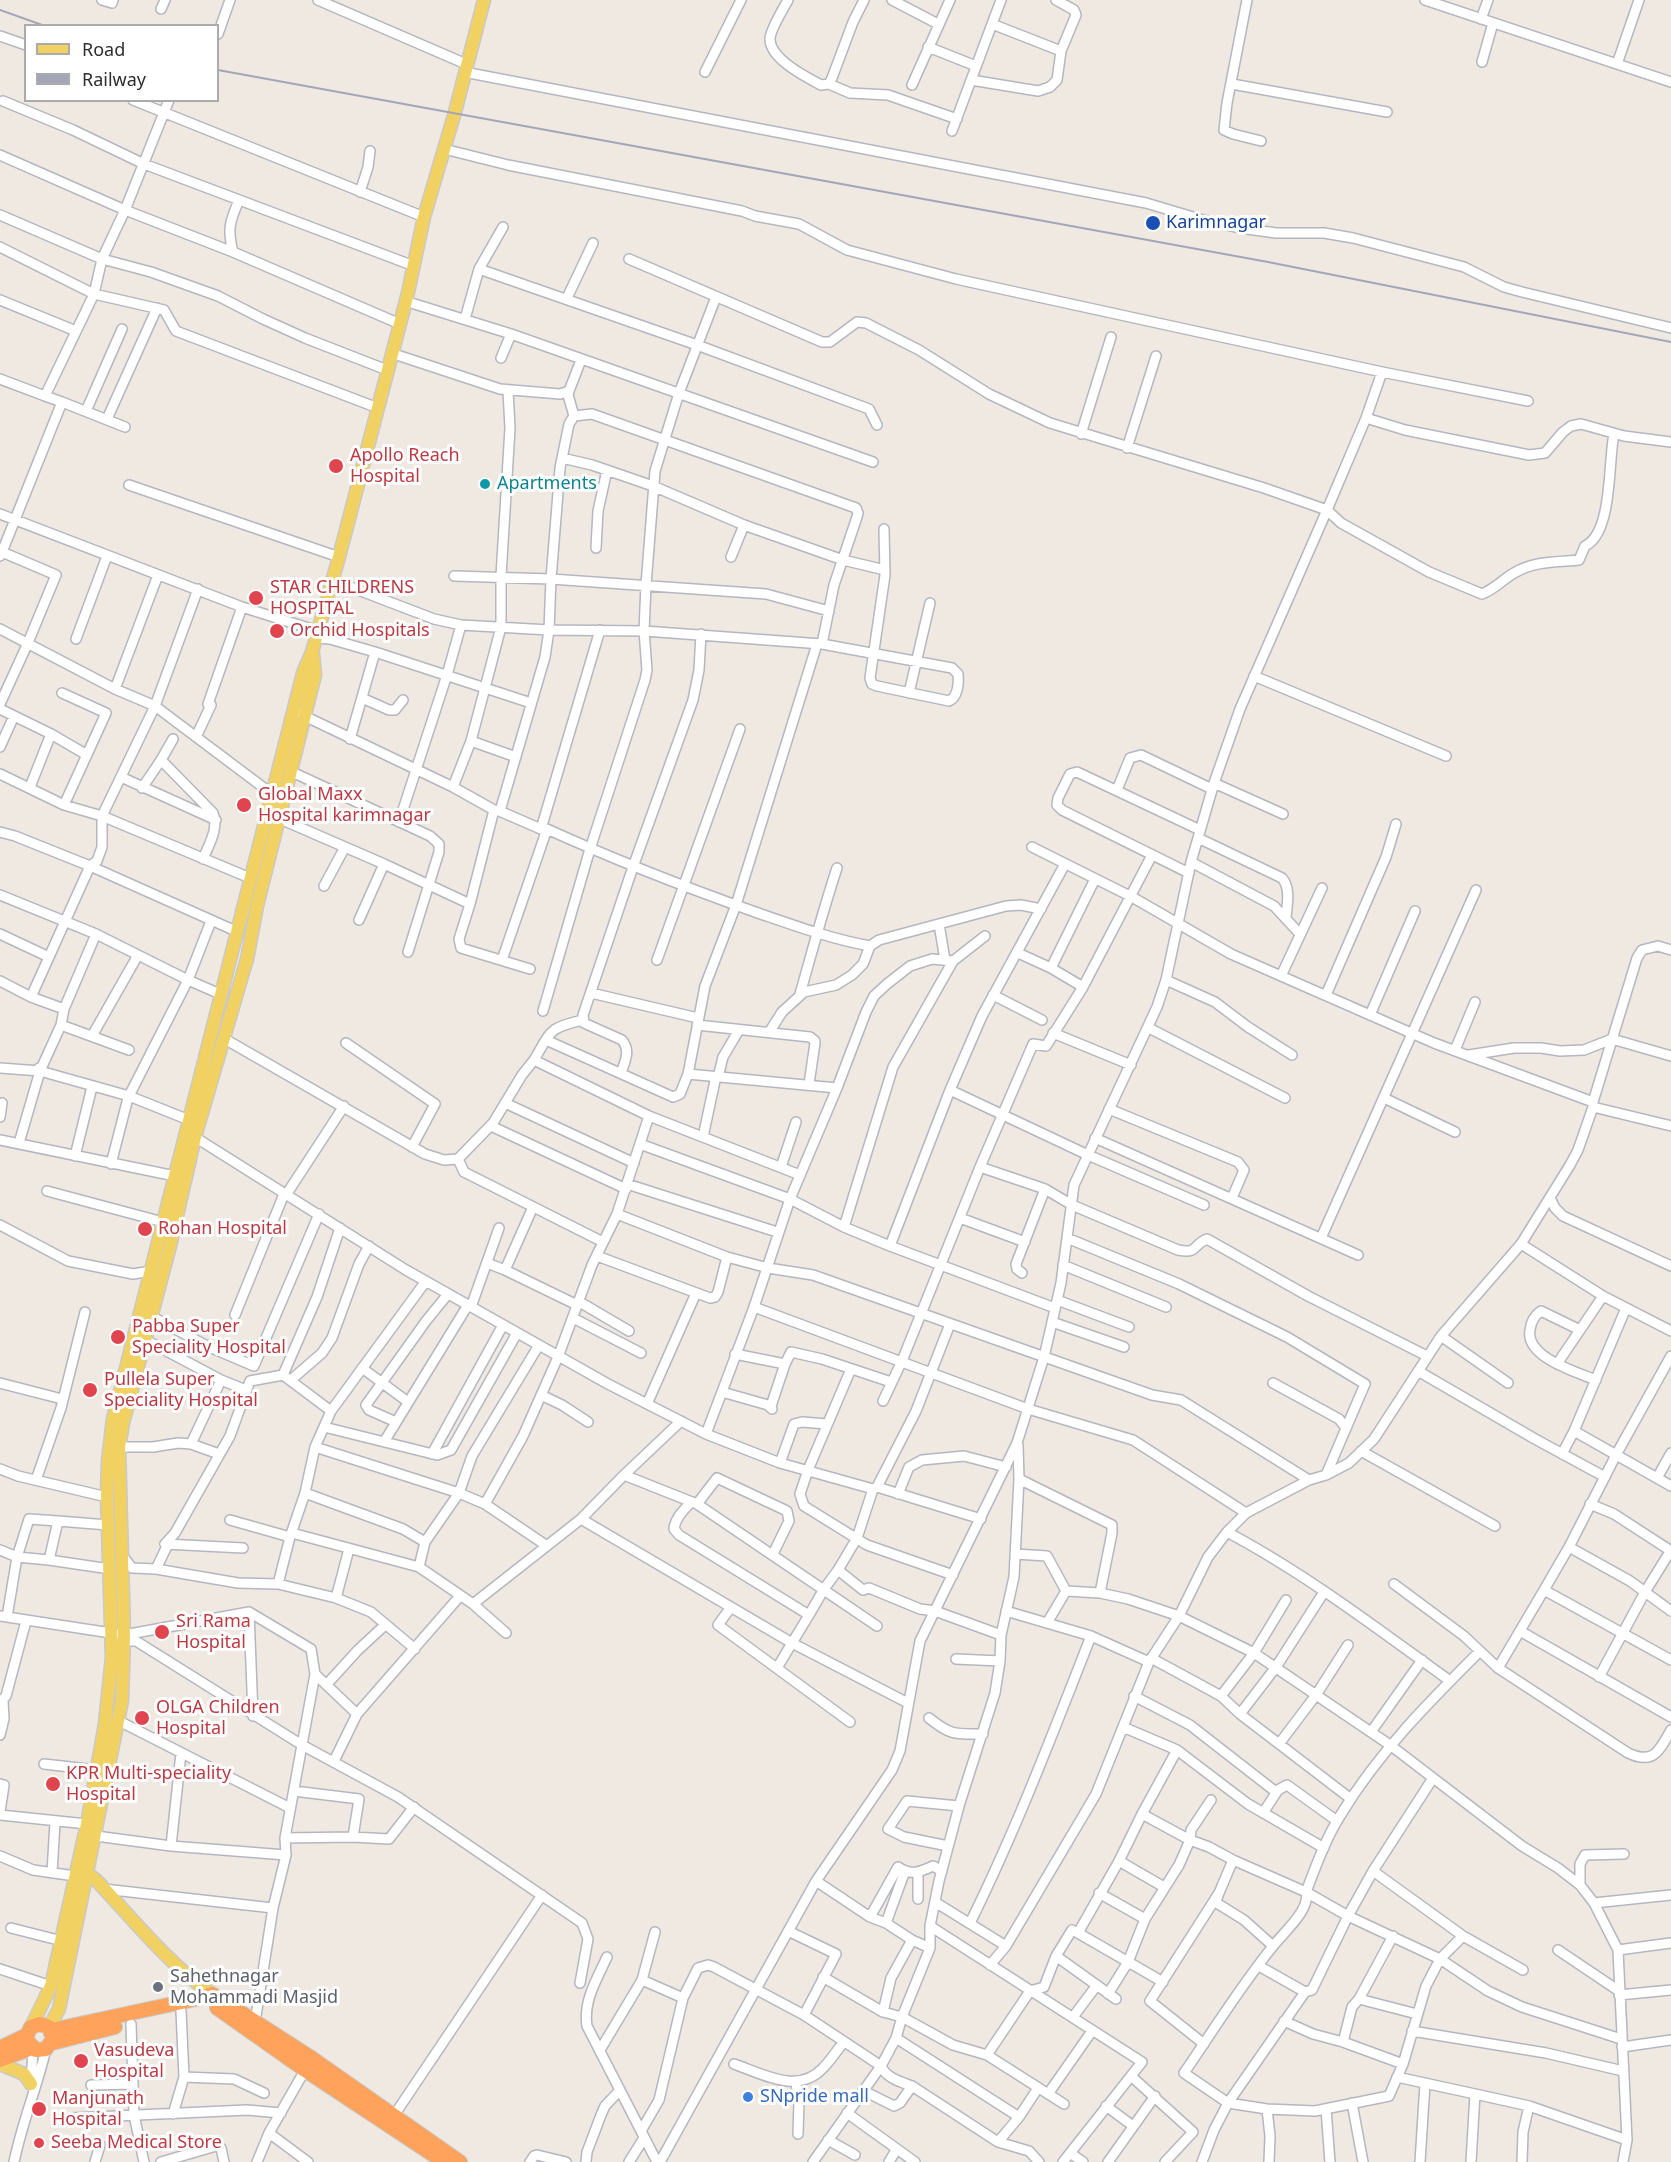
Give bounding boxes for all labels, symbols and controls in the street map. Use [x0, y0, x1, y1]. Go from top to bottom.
legend [24, 24, 219, 102]
text: Road [82, 37, 125, 61]
text: Railway [82, 67, 146, 91]
place label: Karimnagar [1166, 212, 1266, 234]
marker: Karimnagar [1144, 214, 1162, 232]
place label: Apollo Reach Hospital [350, 445, 460, 488]
marker: Apollo Reach Hospital [327, 457, 345, 475]
place label: Apartments [497, 473, 597, 495]
marker: Apartments [478, 477, 492, 491]
place label: STAR CHILDRENS HOSPITAL [270, 577, 414, 620]
marker: STAR CHILDRENS HOSPITAL [247, 589, 265, 607]
place label: Orchid Hospitals [290, 620, 430, 642]
marker: Orchid Hospitals [268, 622, 286, 640]
place label: Global Maxx Hospital karimnagar [258, 784, 431, 826]
marker: Global Maxx Hospital karimnagar [235, 796, 253, 814]
place label: Rohan Hospital [158, 1218, 287, 1240]
marker: Rohan Hospital [136, 1220, 154, 1238]
place label: Pabba Super Speciality Hospital [132, 1316, 286, 1358]
marker: Pabba Super Speciality Hospital [109, 1328, 127, 1346]
place label: Pullela Super Speciality Hospital [104, 1369, 258, 1412]
marker: Pullela Super Speciality Hospital [81, 1381, 99, 1399]
place label: Sri Rama Hospital [176, 1611, 251, 1654]
marker: Sri Rama Hospital [153, 1623, 171, 1641]
place label: OLGA Children Hospital [156, 1697, 280, 1740]
marker: OLGA Children Hospital [133, 1709, 151, 1727]
place label: KPR Multi-speciality Hospital [66, 1763, 231, 1806]
marker: KPR Multi-speciality Hospital [44, 1775, 62, 1793]
place label: Sahethnagar Mohammadi Masjid [170, 1966, 338, 2008]
marker: Sahethnagar Mohammadi Masjid [151, 1980, 165, 1994]
place label: Vasudeva Hospital [94, 2040, 174, 2082]
marker: Vasudeva Hospital [72, 2052, 90, 2070]
place label: SNpride mall [760, 2086, 869, 2108]
place label: Manjunath Hospital [52, 2088, 144, 2130]
marker: SNpride mall [741, 2090, 755, 2104]
marker: Manjunath Hospital [30, 2100, 48, 2118]
place label: Seeba Medical Store [51, 2132, 222, 2154]
marker: Seeba Medical Store [32, 2136, 46, 2150]

